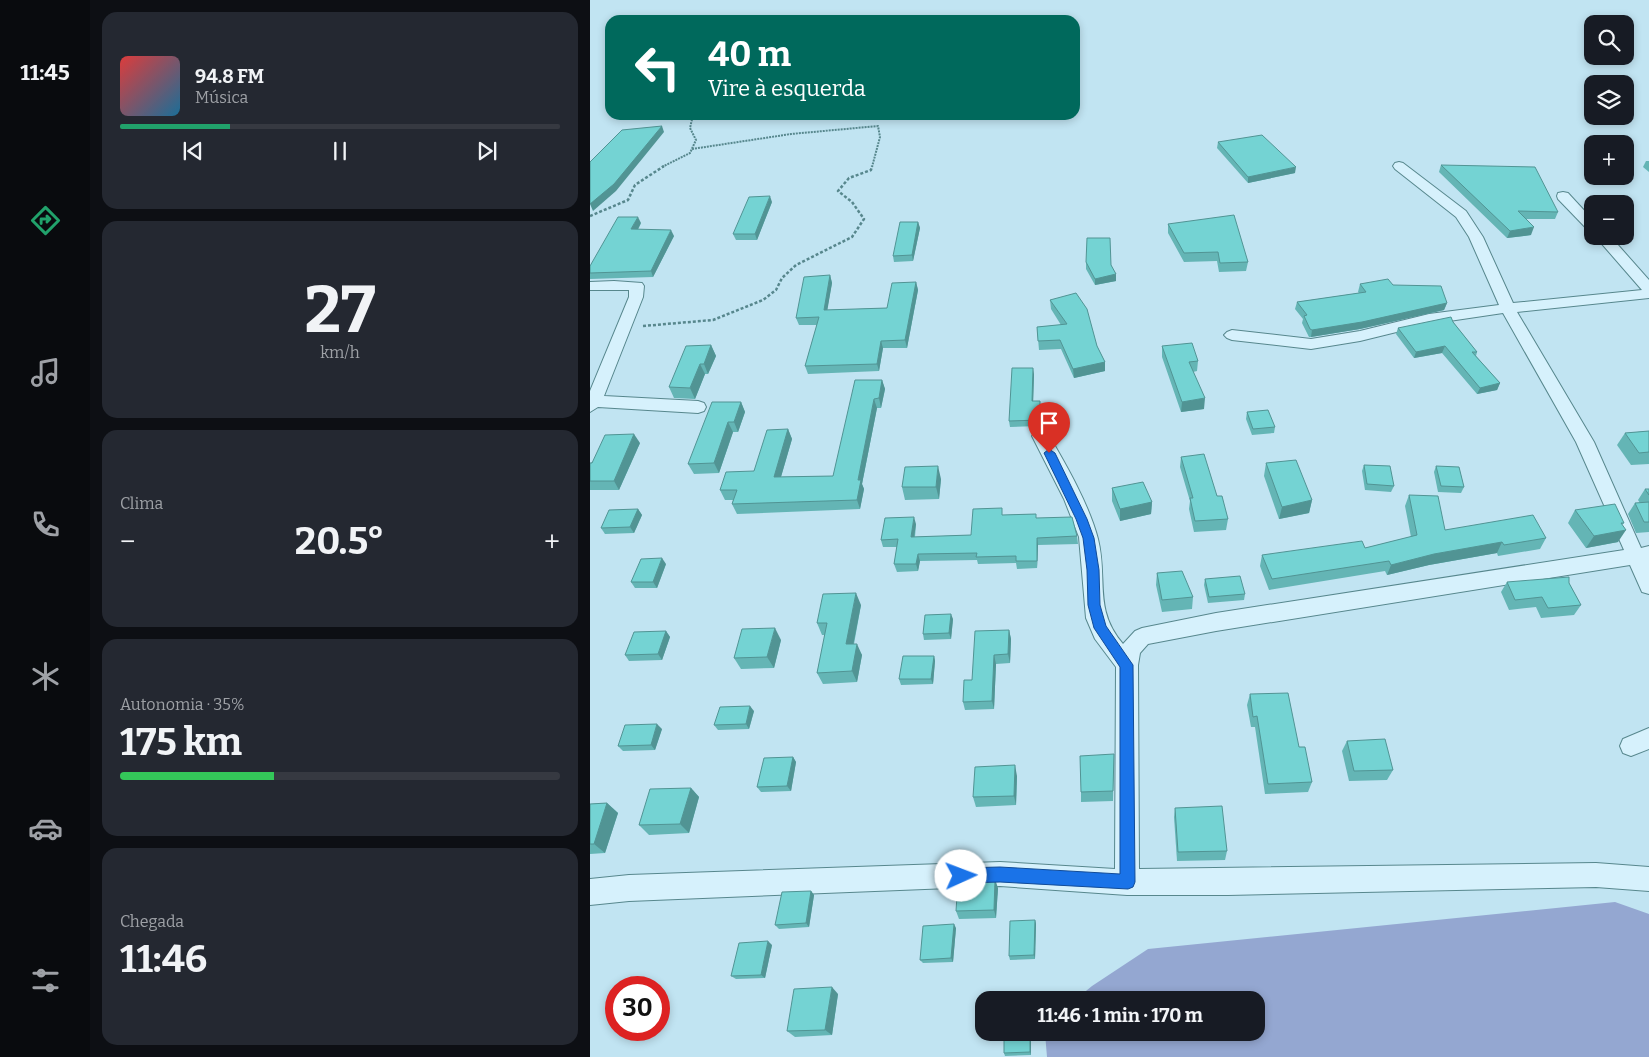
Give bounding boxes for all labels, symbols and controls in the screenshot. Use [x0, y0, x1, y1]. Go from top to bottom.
map controls [1584, 15, 1634, 245]
button: search [1584, 15, 1634, 65]
text: 40 m [708, 33, 791, 75]
icon: left [625, 35, 690, 100]
text: 11:45 [20, 59, 70, 86]
text: 94.8 FM [195, 65, 264, 88]
text: Vire à esquerda [708, 75, 866, 102]
button: layers [1584, 75, 1634, 125]
text: Música [195, 88, 248, 107]
button: + [1584, 135, 1634, 185]
icon: previous [179, 137, 207, 165]
icon: pause [326, 137, 354, 165]
icon: next [473, 137, 501, 165]
button: − [1584, 195, 1634, 245]
icon: directions [28, 203, 63, 238]
text: 27 [304, 271, 376, 349]
text: km/h [320, 343, 360, 362]
icon: music [28, 355, 63, 390]
pin [1028, 402, 1070, 453]
icon: arrive [1035, 409, 1063, 437]
text: Clima [120, 494, 163, 513]
icon: phone [28, 507, 63, 542]
text: 20.5° [295, 518, 385, 564]
text: − [120, 525, 135, 558]
text: + [544, 525, 560, 558]
icon: climate [28, 659, 63, 694]
text: Autonomia · 35% [120, 695, 244, 714]
text: 175 km [120, 719, 242, 765]
icon: car [28, 811, 63, 846]
position arrow [934, 849, 986, 901]
text: Chegada [120, 912, 184, 931]
text: 11:46 [120, 936, 207, 982]
icon: filters [28, 963, 63, 998]
speed limit sign: 30 [605, 976, 670, 1041]
text: 11:46 · 1 min · 170 m [1037, 1004, 1203, 1027]

